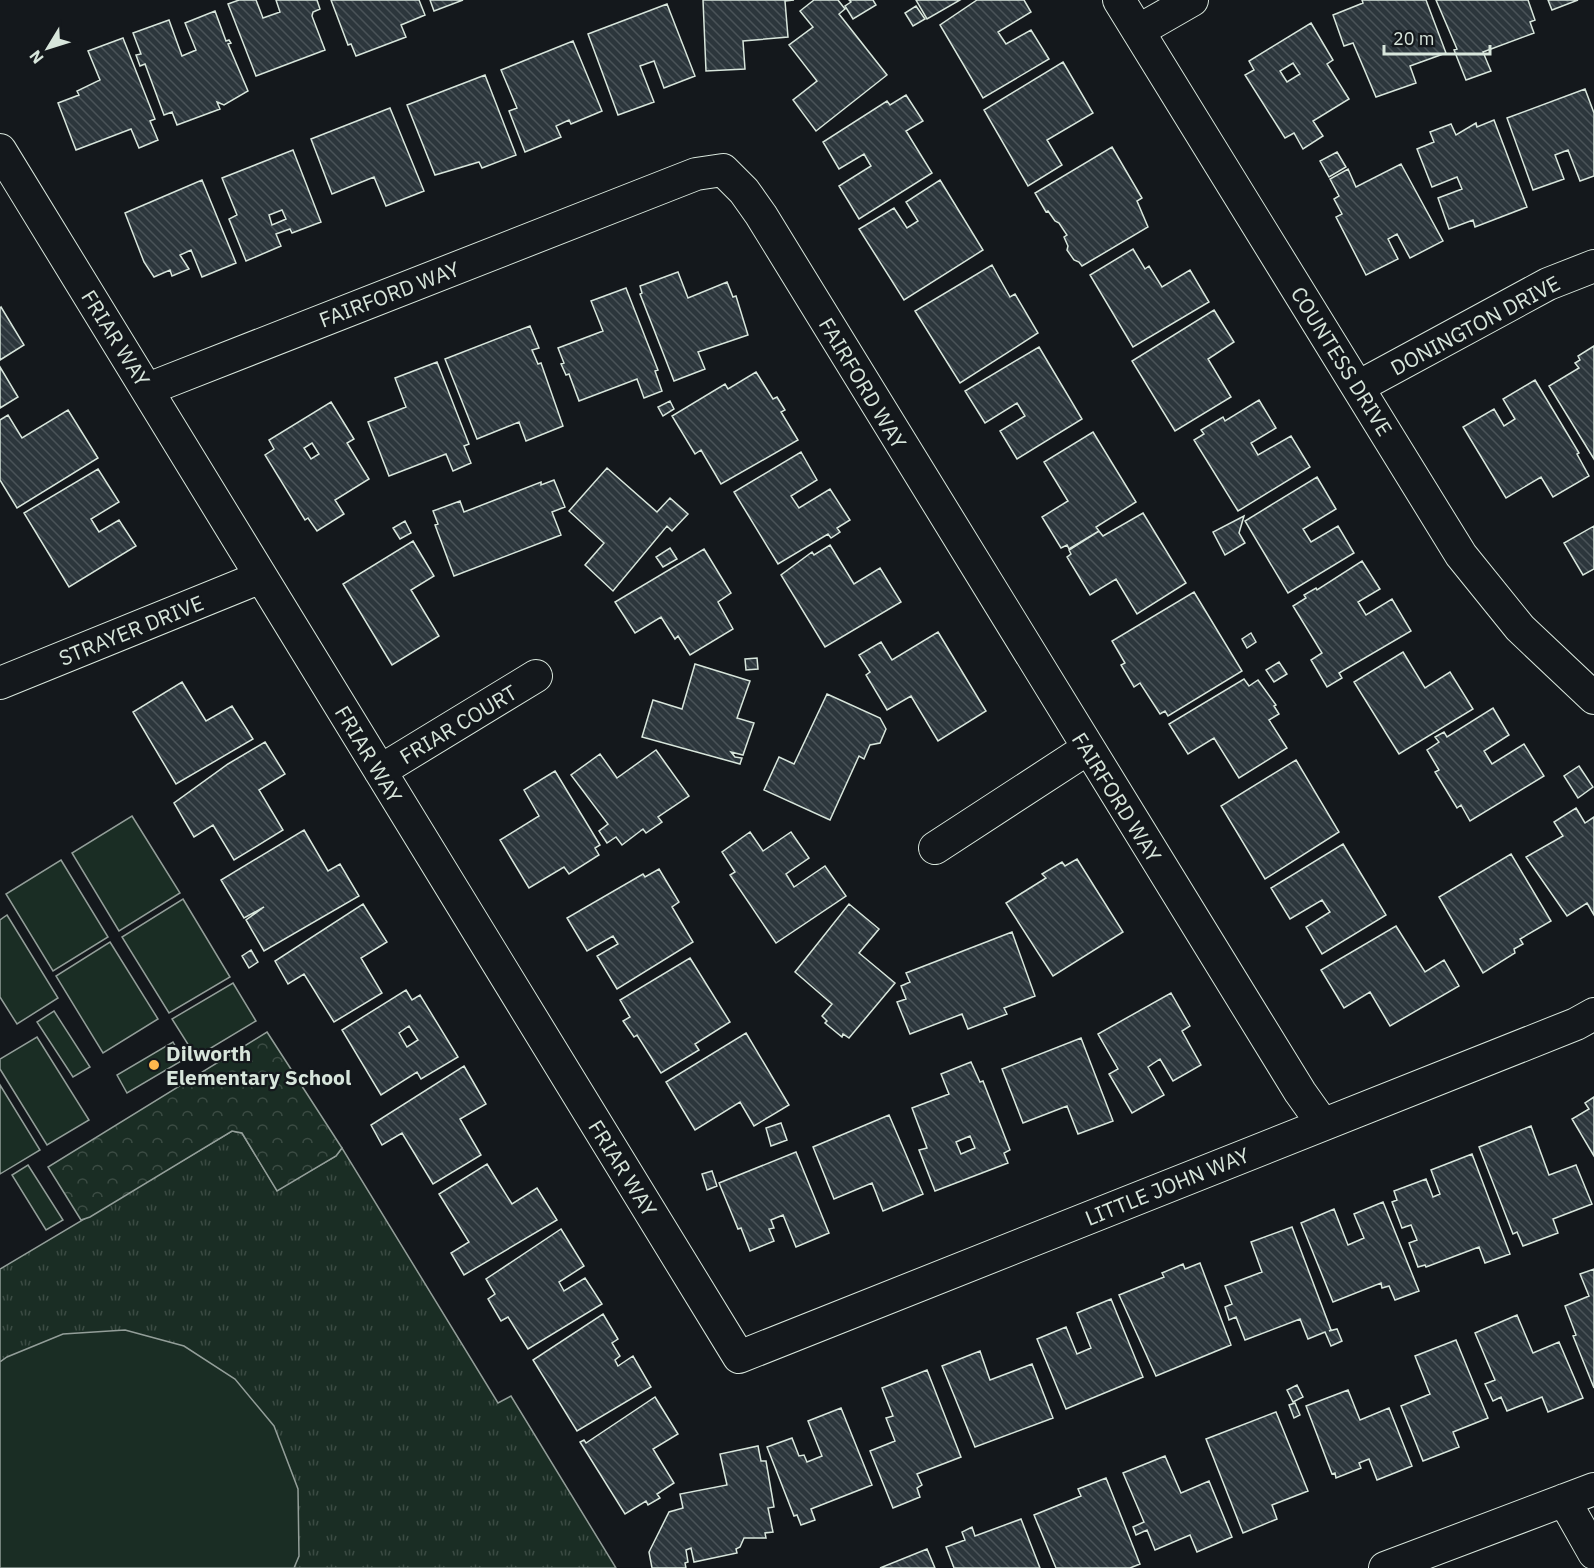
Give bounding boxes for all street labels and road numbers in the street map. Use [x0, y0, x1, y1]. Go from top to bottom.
street label: FAIRFORD WAY [315, 254, 464, 334]
street label: DONINGTON DRIVE [1385, 268, 1565, 382]
street label: COUNTESS DRIVE [1285, 281, 1399, 441]
street label: FRIAR WAY [75, 284, 157, 392]
street label: FAIRFORD WAY [813, 312, 913, 454]
street label: STRAYER DRIVE [54, 588, 208, 672]
street label: FRIAR COURT [394, 678, 522, 770]
street label: FRIAR WAY [329, 700, 409, 808]
street label: FAIRFORD WAY [1066, 727, 1168, 868]
street label: FRIAR WAY [582, 1114, 664, 1222]
street label: LITTLE JOHN WAY [1081, 1140, 1254, 1232]

